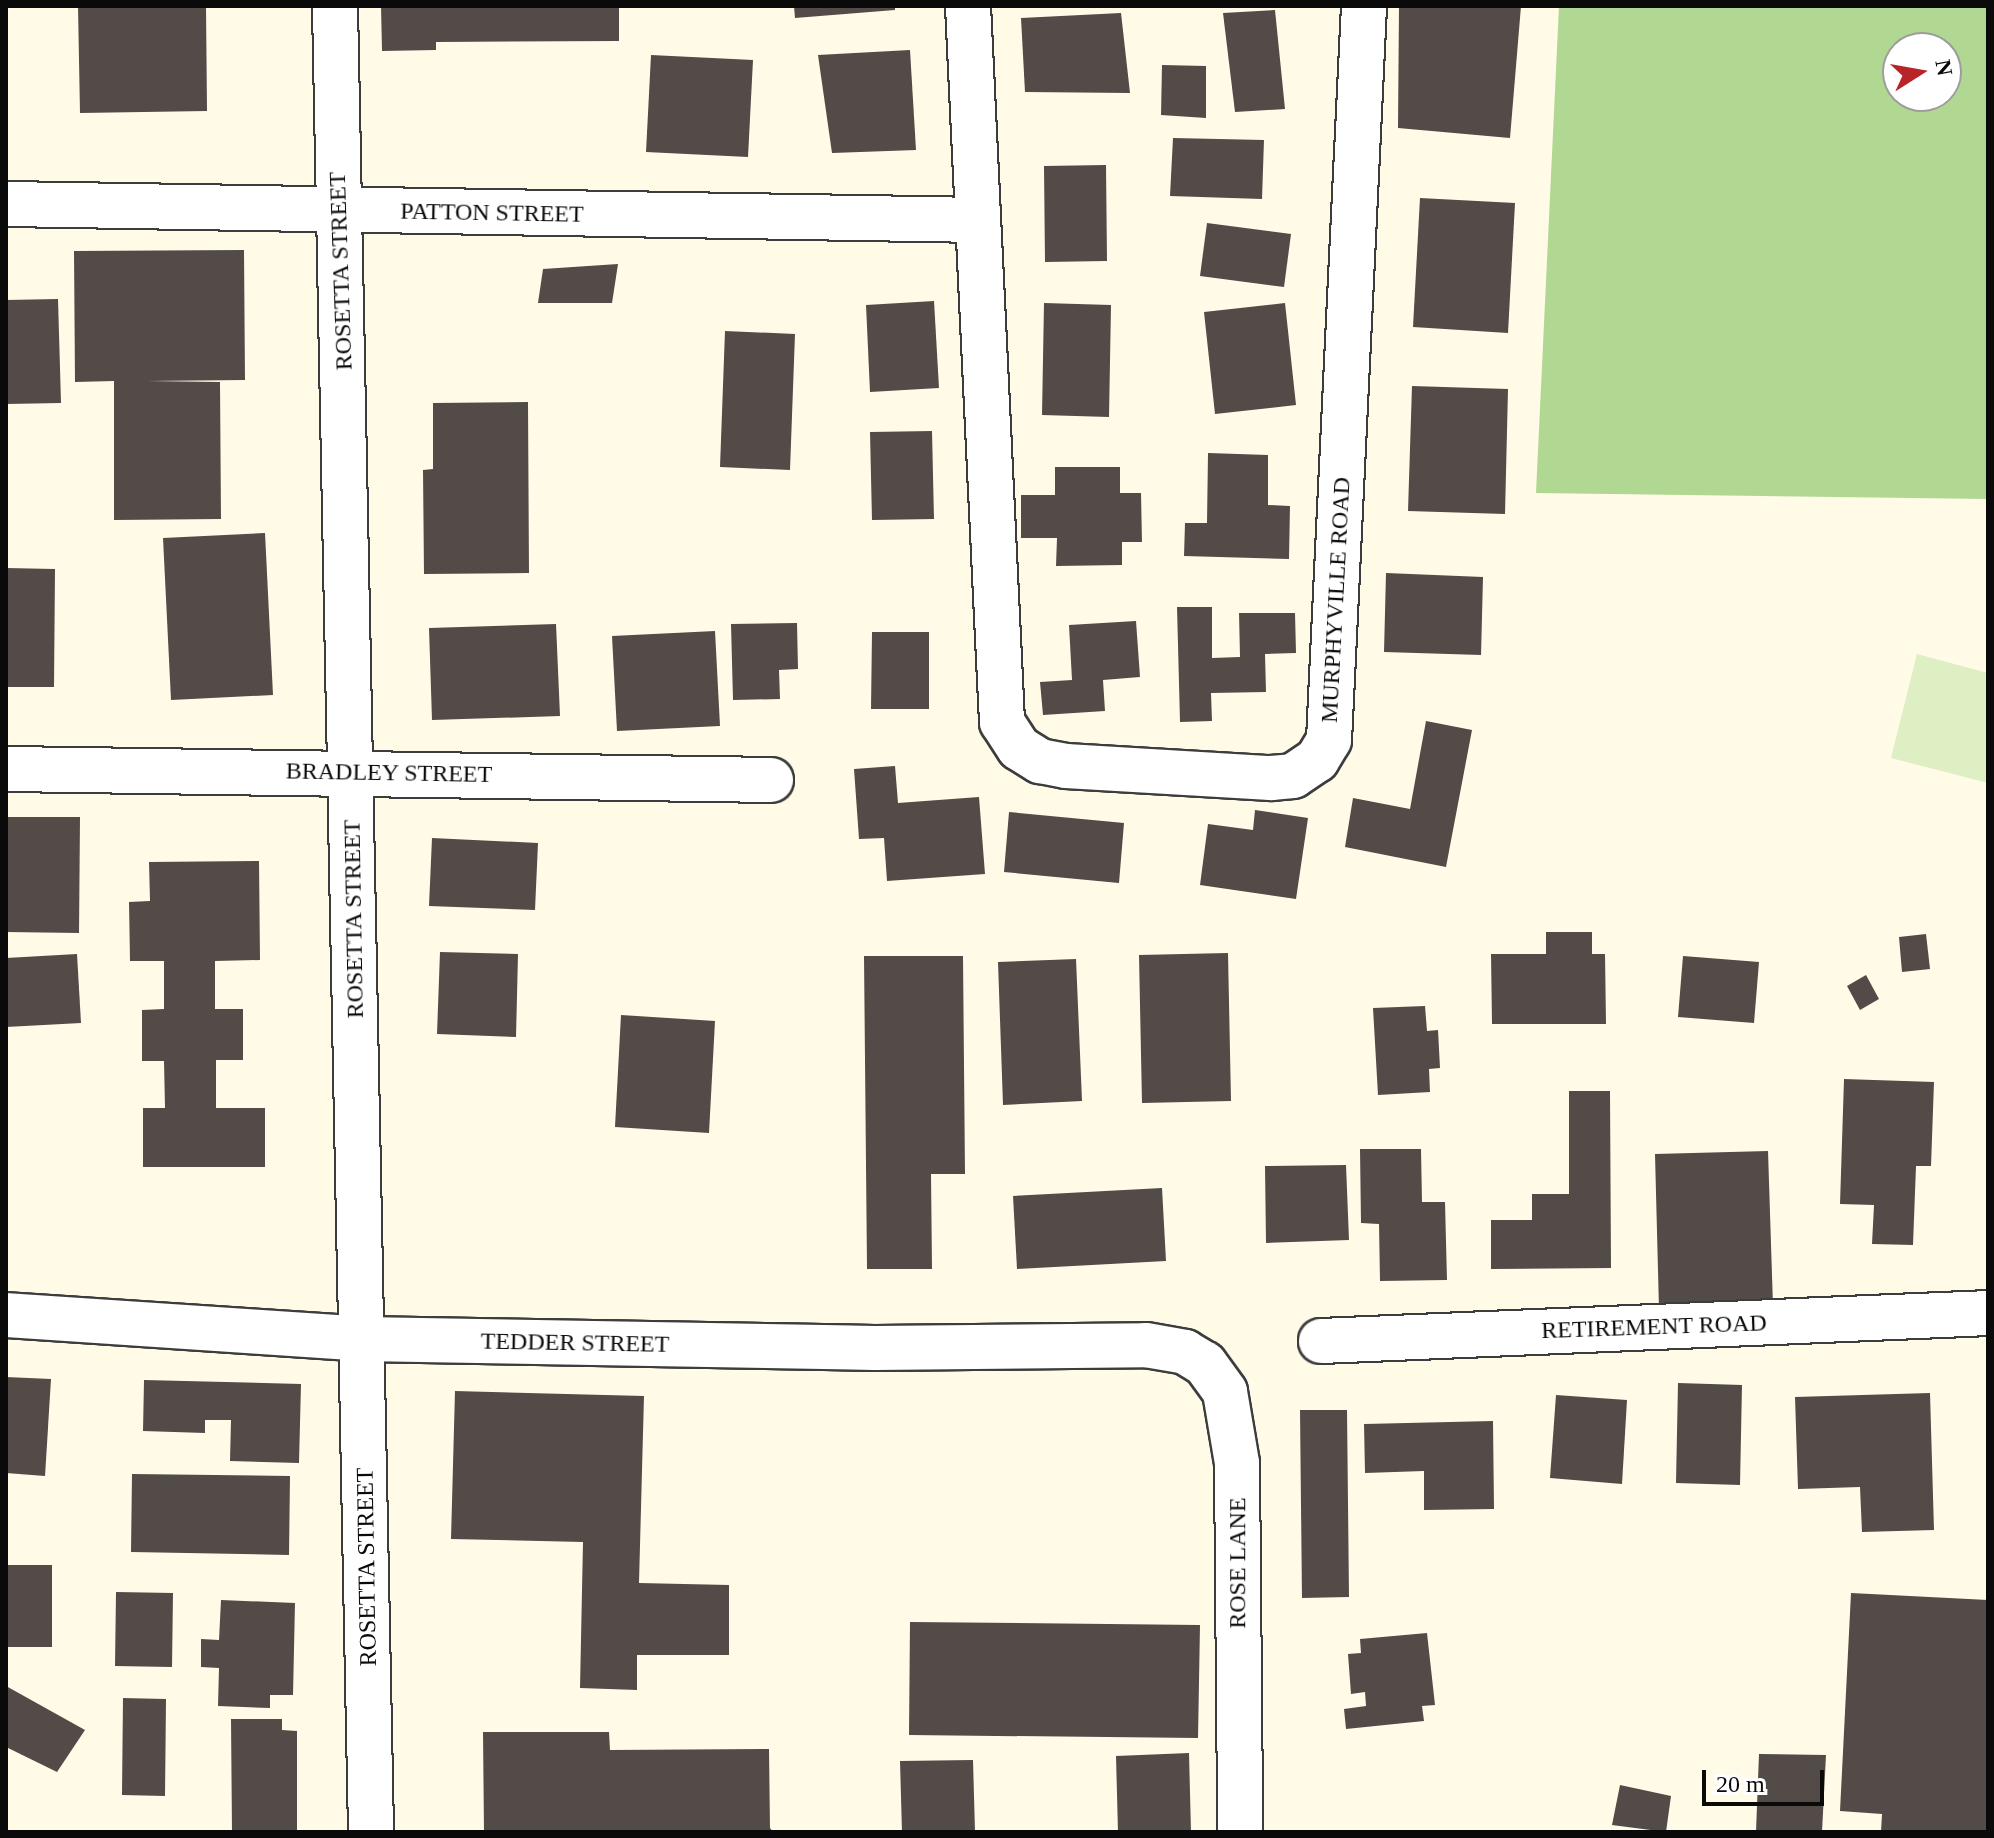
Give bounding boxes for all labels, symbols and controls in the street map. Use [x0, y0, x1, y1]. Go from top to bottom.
north arrow [1882, 32, 1962, 112]
text: N [1930, 58, 1958, 78]
street label: ROSETTA STREET [323, 171, 359, 371]
street label: PATTON STREET [400, 197, 584, 229]
street label: MURPHYVILLE ROAD [1315, 476, 1357, 724]
street label: BRADLEY STREET [285, 757, 493, 789]
street label: ROSETTA STREET [338, 819, 370, 1019]
street label: RETIREMENT ROAD [1541, 1309, 1767, 1345]
street label: TEDDER STREET [480, 1327, 670, 1359]
street label: ROSETTA STREET [351, 1467, 383, 1667]
street label: ROSE LANE [1224, 1497, 1252, 1629]
scale bar [1706, 1754, 1828, 1804]
text: 20 m [1716, 1771, 1765, 1797]

